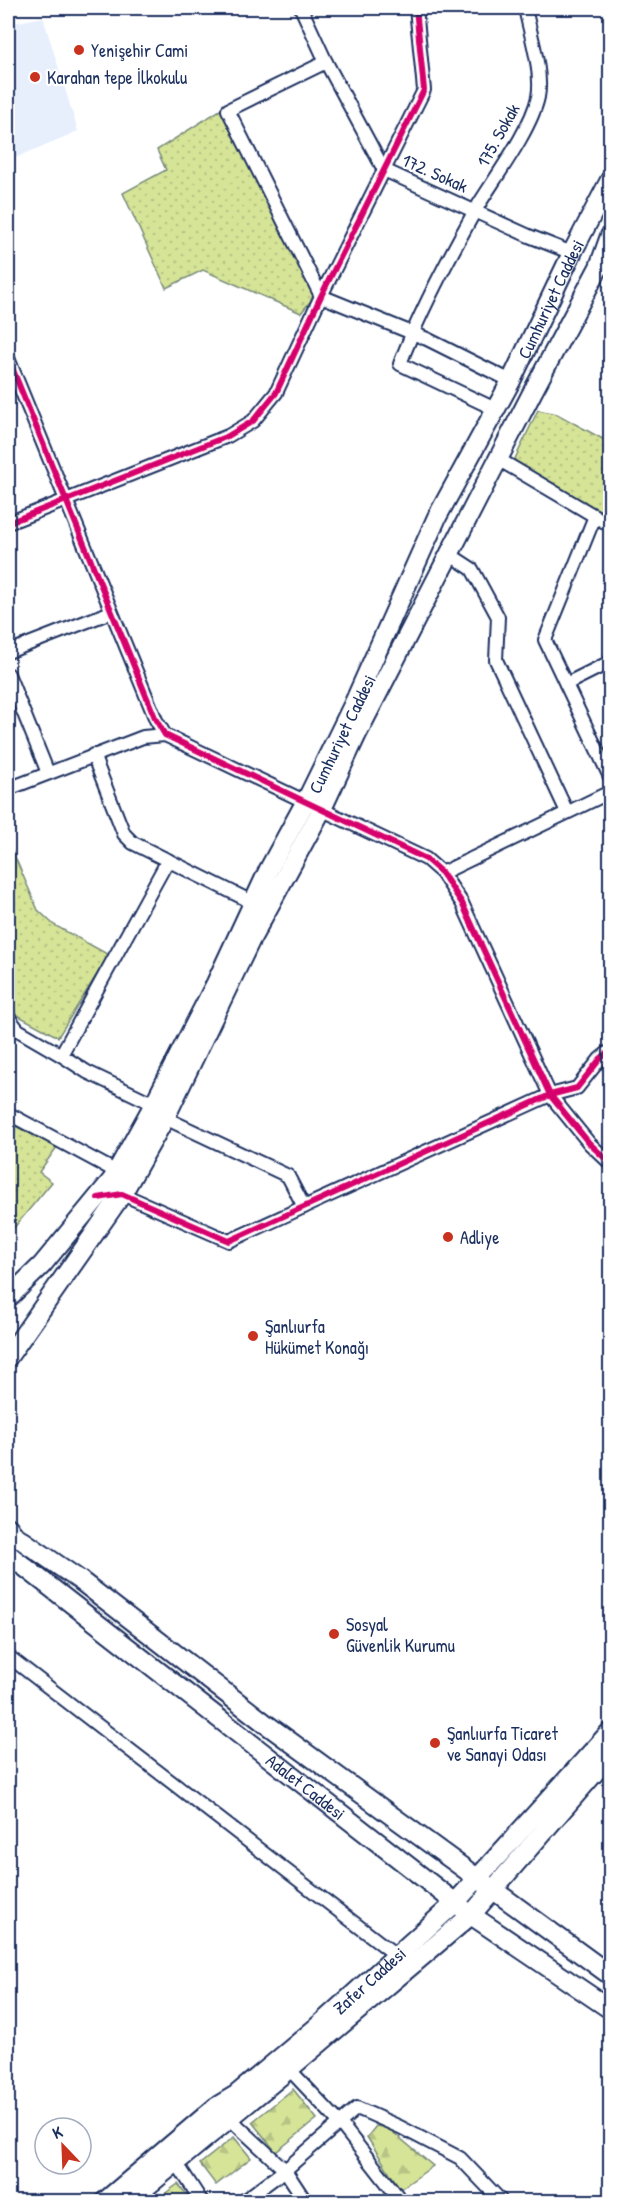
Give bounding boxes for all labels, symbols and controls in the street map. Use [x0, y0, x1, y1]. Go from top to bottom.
place label: Yenişehir Cami [91, 38, 188, 63]
marker: Yenişehir Cami [72, 43, 86, 57]
place label: Karahan tepe İlkokulu [47, 65, 187, 90]
marker: Karahan tepe İlkokulu [28, 70, 42, 84]
street label: 175. Sokak [470, 98, 526, 171]
street label: 172. Sokak [398, 147, 472, 199]
street label: Cumhuriyet Caddesi [511, 235, 589, 363]
street label: Cumhuriyet Caddesi [302, 670, 382, 798]
place label: Adliye [460, 1225, 499, 1250]
marker: Adliye [441, 1230, 455, 1244]
place label: Şanlıurfa Hükümet Konağı [265, 1314, 369, 1360]
marker: Şanlıurfa Hükümet Konağı [246, 1329, 260, 1343]
place label: Sosyal Güvenlik Kurumu [346, 1612, 455, 1658]
marker: Sosyal Güvenlik Kurumu [327, 1627, 341, 1641]
place label: Şanlıurfa Ticaret ve Sanayi Odası [447, 1721, 559, 1767]
marker: Şanlıurfa Ticaret ve Sanayi Odası [428, 1736, 442, 1750]
street label: Adalet Caddesi [261, 1748, 351, 1825]
street label: Zafer Caddesi [327, 1941, 411, 2020]
north arrow [33, 2116, 93, 2176]
text: K [49, 2120, 66, 2144]

